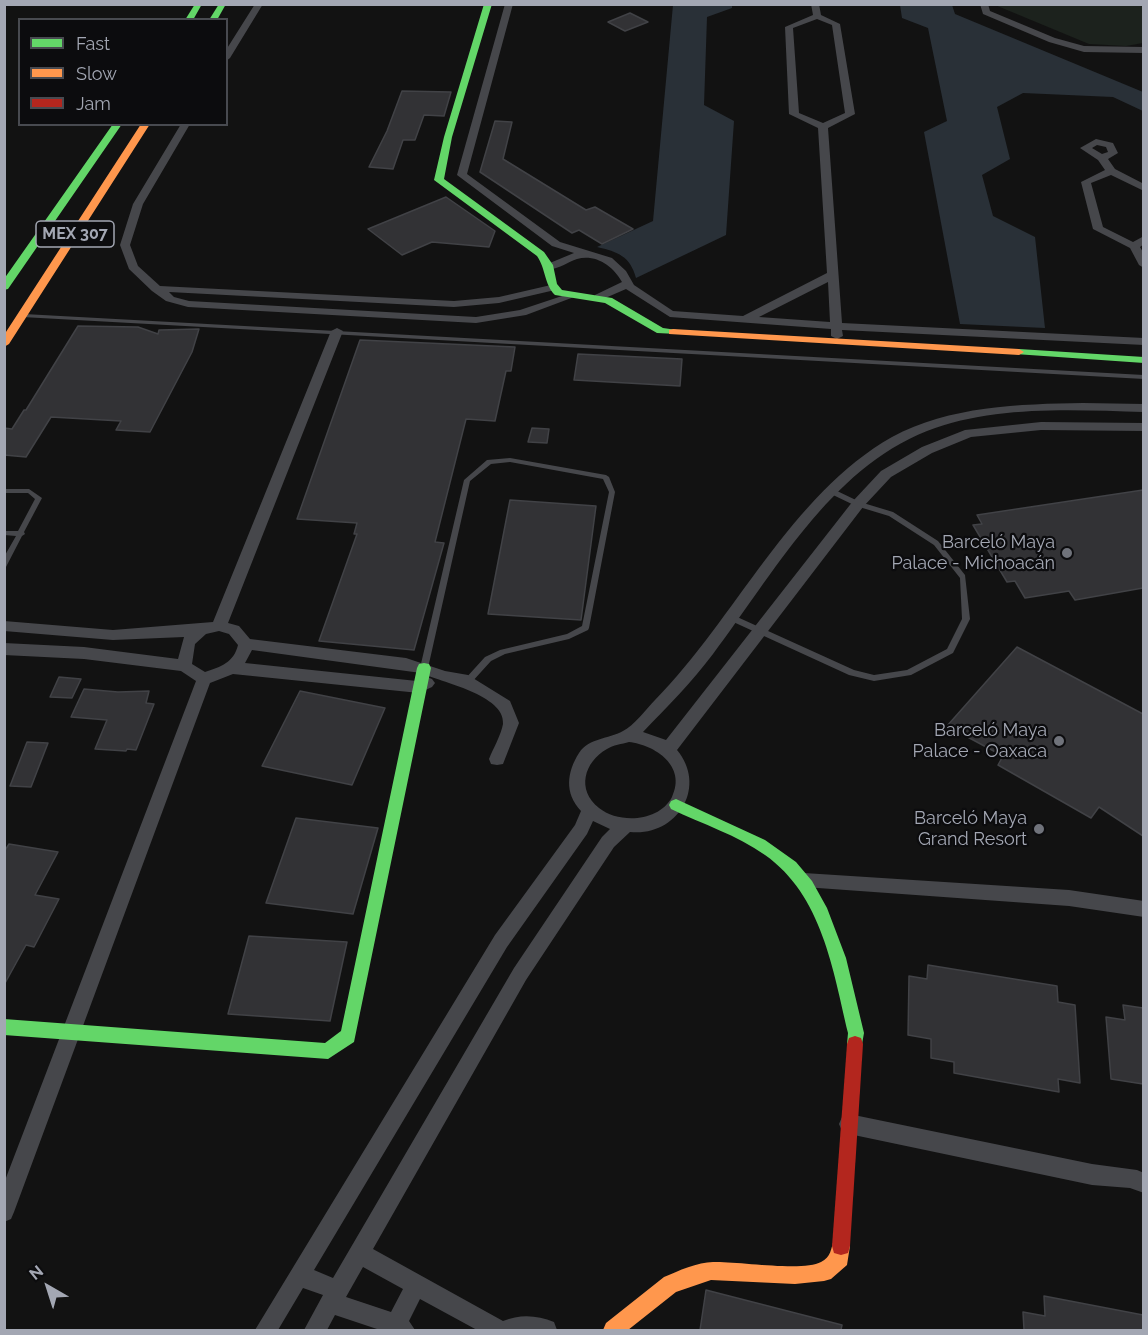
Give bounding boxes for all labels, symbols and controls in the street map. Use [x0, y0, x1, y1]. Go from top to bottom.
legend [18, 18, 228, 126]
text: Fast [76, 33, 110, 54]
text: Slow [76, 63, 117, 84]
text: Jam [76, 93, 111, 114]
road number: MEX 307 [36, 221, 114, 247]
place label: Barceló Maya Palace - Michoacán [891, 532, 1055, 574]
marker: Barceló Maya Palace - Michoacán [1060, 546, 1074, 560]
place label: Barceló Maya Palace - Oaxaca [913, 720, 1047, 762]
marker: Barceló Maya Palace - Oaxaca [1052, 734, 1066, 748]
place label: Barceló Maya Grand Resort [914, 808, 1027, 850]
marker: Barceló Maya Grand Resort [1032, 822, 1046, 836]
north arrow [18, 1257, 78, 1317]
text: N [26, 1261, 47, 1284]

